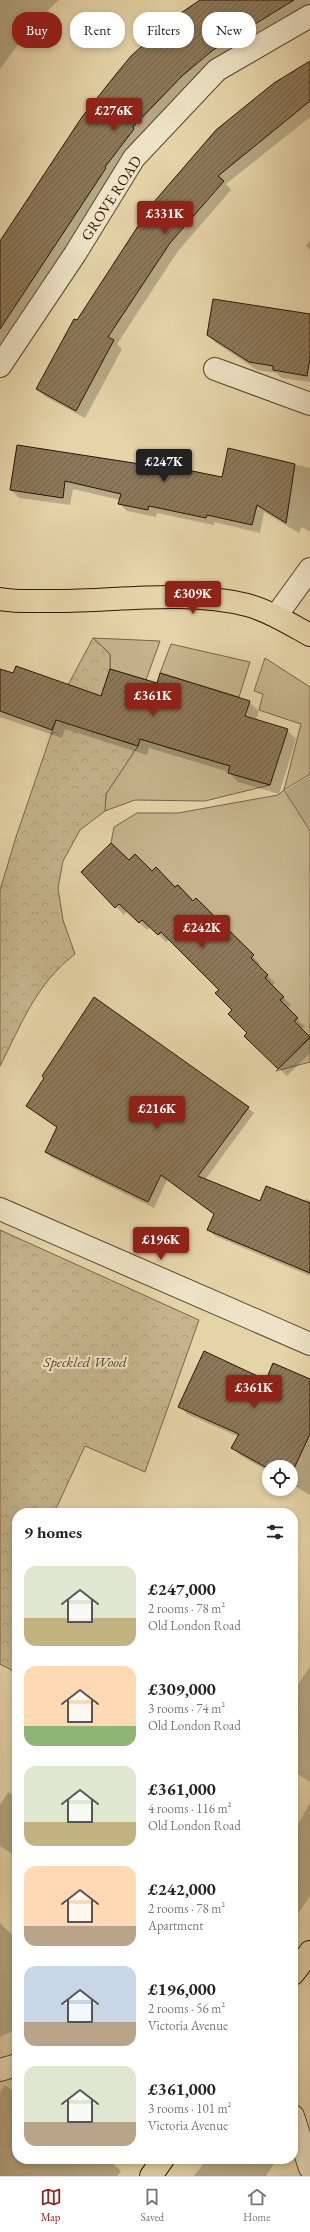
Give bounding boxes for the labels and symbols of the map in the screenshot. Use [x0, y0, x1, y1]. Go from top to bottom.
pin: £276K [86, 98, 142, 132]
street label: GROVE ROAD [76, 152, 146, 244]
pin: £331K [137, 201, 193, 235]
pin: £247K [136, 449, 192, 483]
pin: £309K [165, 581, 221, 615]
pin: £361K [125, 683, 181, 717]
pin: £242K [174, 915, 230, 949]
pin: £216K [129, 1096, 185, 1130]
pin: £196K [133, 1227, 189, 1261]
park label: Speckled Wood [42, 1352, 127, 1371]
pin: £361K [226, 1375, 282, 1409]

